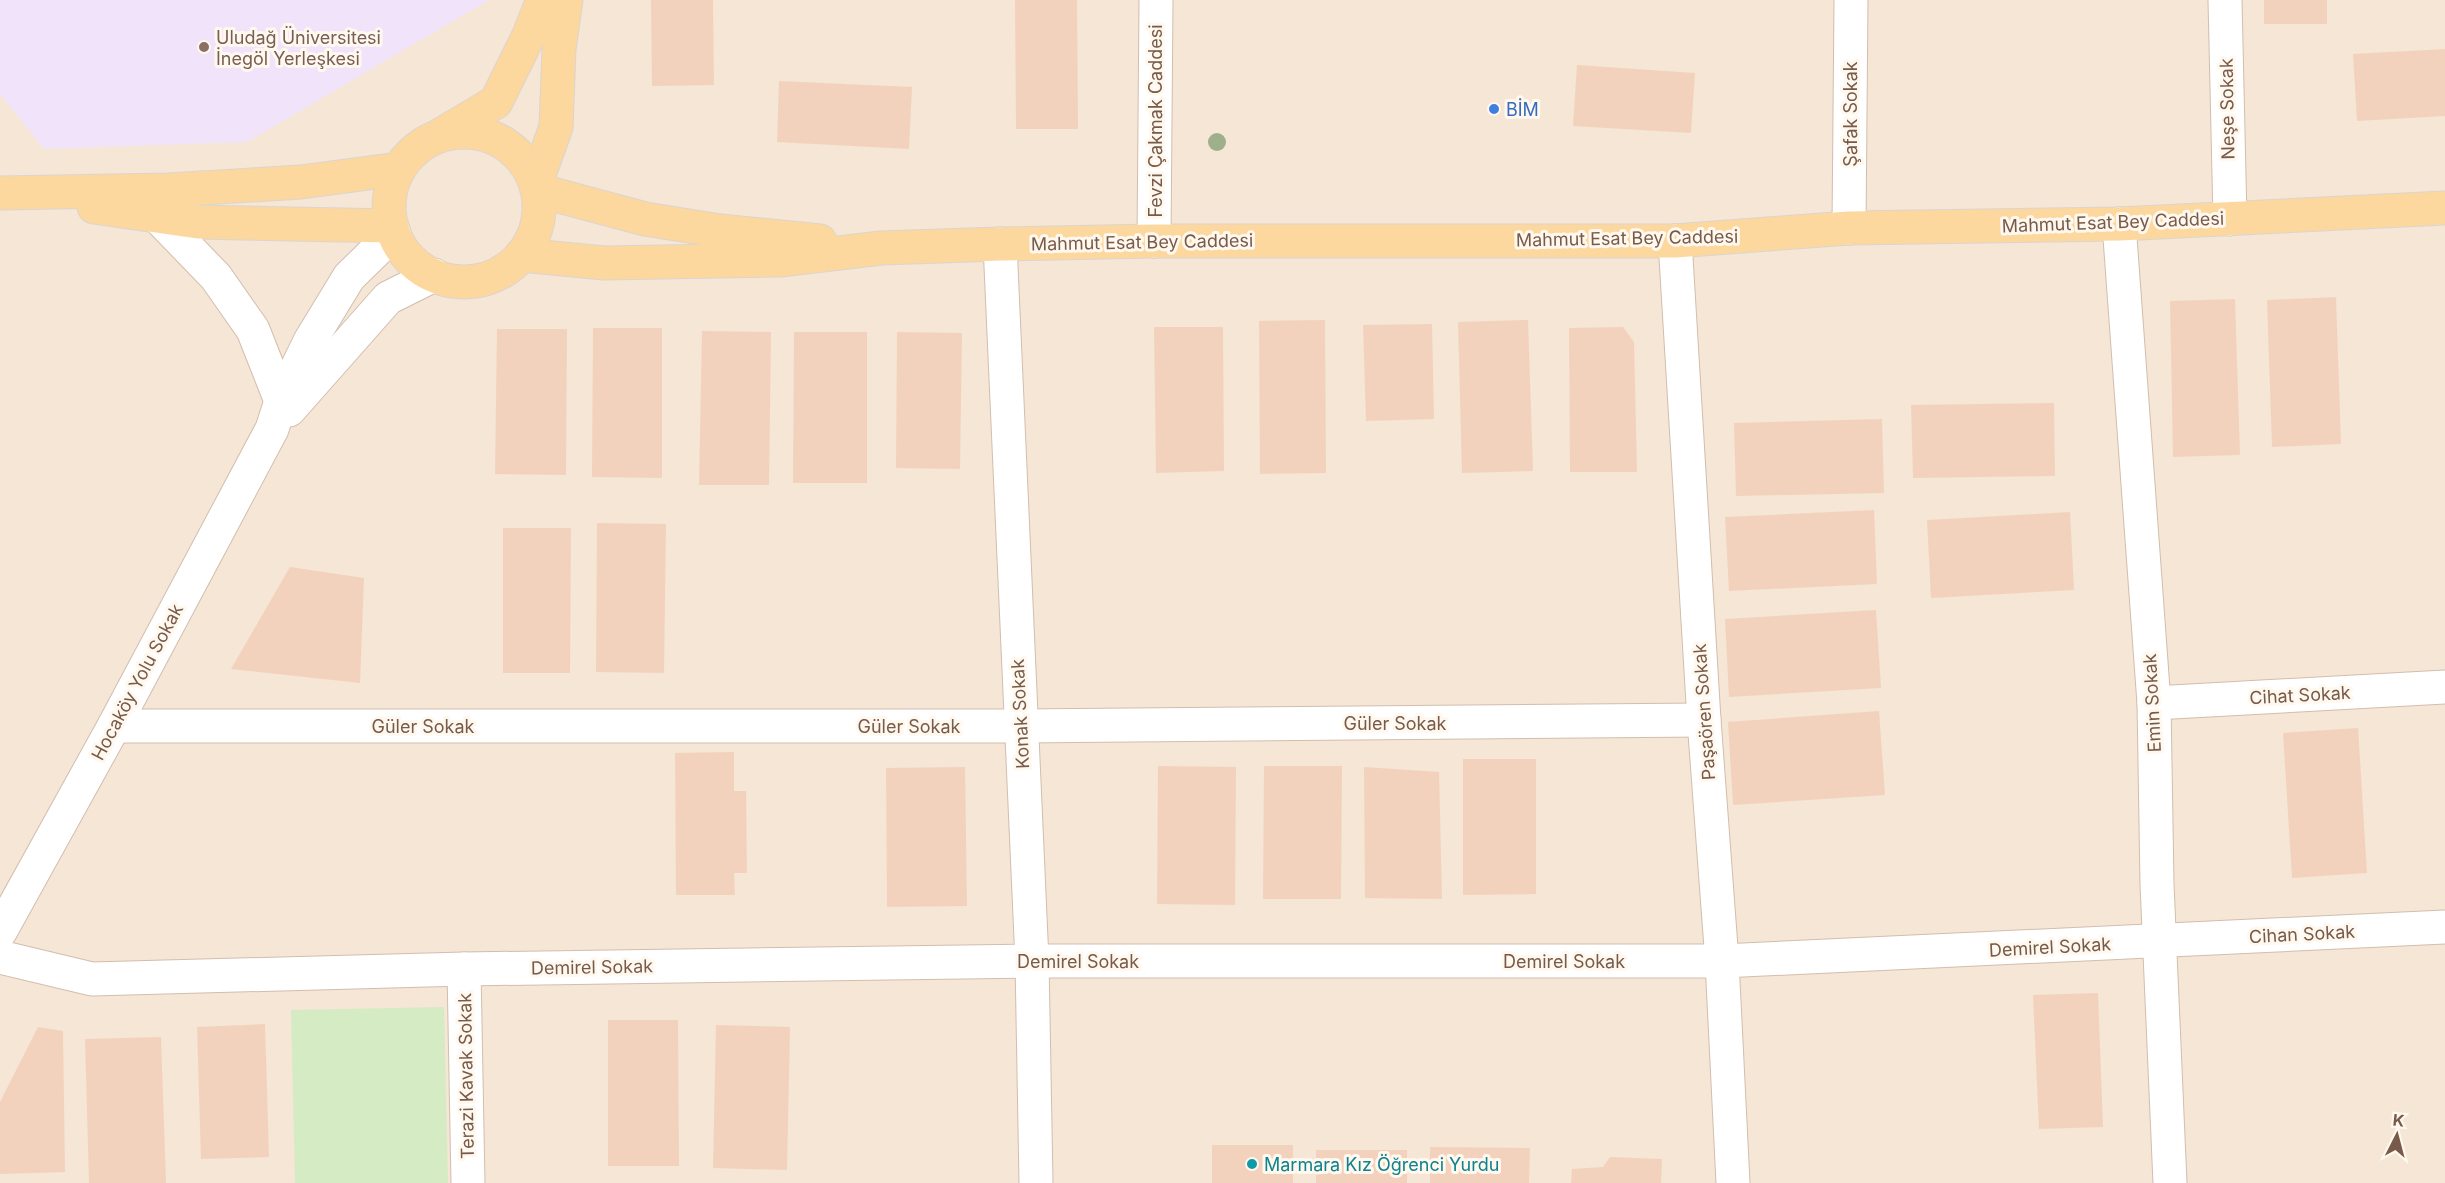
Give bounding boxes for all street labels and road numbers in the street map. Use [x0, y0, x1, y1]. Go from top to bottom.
street label: Fevzi Çakmak Caddesi [1145, 24, 1166, 218]
street label: Neşe Sokak [2216, 58, 2238, 160]
street label: Şafak Sokak [1840, 61, 1861, 167]
street label: Mahmut Esat Bey Caddesi [2001, 208, 2225, 236]
street label: Mahmut Esat Bey Caddesi [1516, 226, 1738, 250]
street label: Mahmut Esat Bey Caddesi [1031, 230, 1253, 254]
street label: Hocaköy Yolu Sokak [87, 600, 187, 764]
street label: Paşaören Sokak [1689, 643, 1719, 781]
street label: Emin Sokak [2139, 653, 2165, 753]
street label: Konak Sokak [1007, 658, 1033, 770]
street label: Cihat Sokak [2249, 682, 2351, 708]
street label: Güler Sokak [1344, 713, 1447, 734]
street label: Güler Sokak [372, 716, 475, 737]
street label: Güler Sokak [858, 716, 961, 737]
street label: Cihan Sokak [2248, 921, 2356, 947]
street label: Demirel Sokak [1988, 933, 2112, 961]
street label: Demirel Sokak [1017, 951, 1139, 972]
street label: Demirel Sokak [1503, 951, 1625, 972]
street label: Demirel Sokak [531, 955, 653, 979]
street label: Terazi Kavak Sokak [454, 993, 478, 1159]

